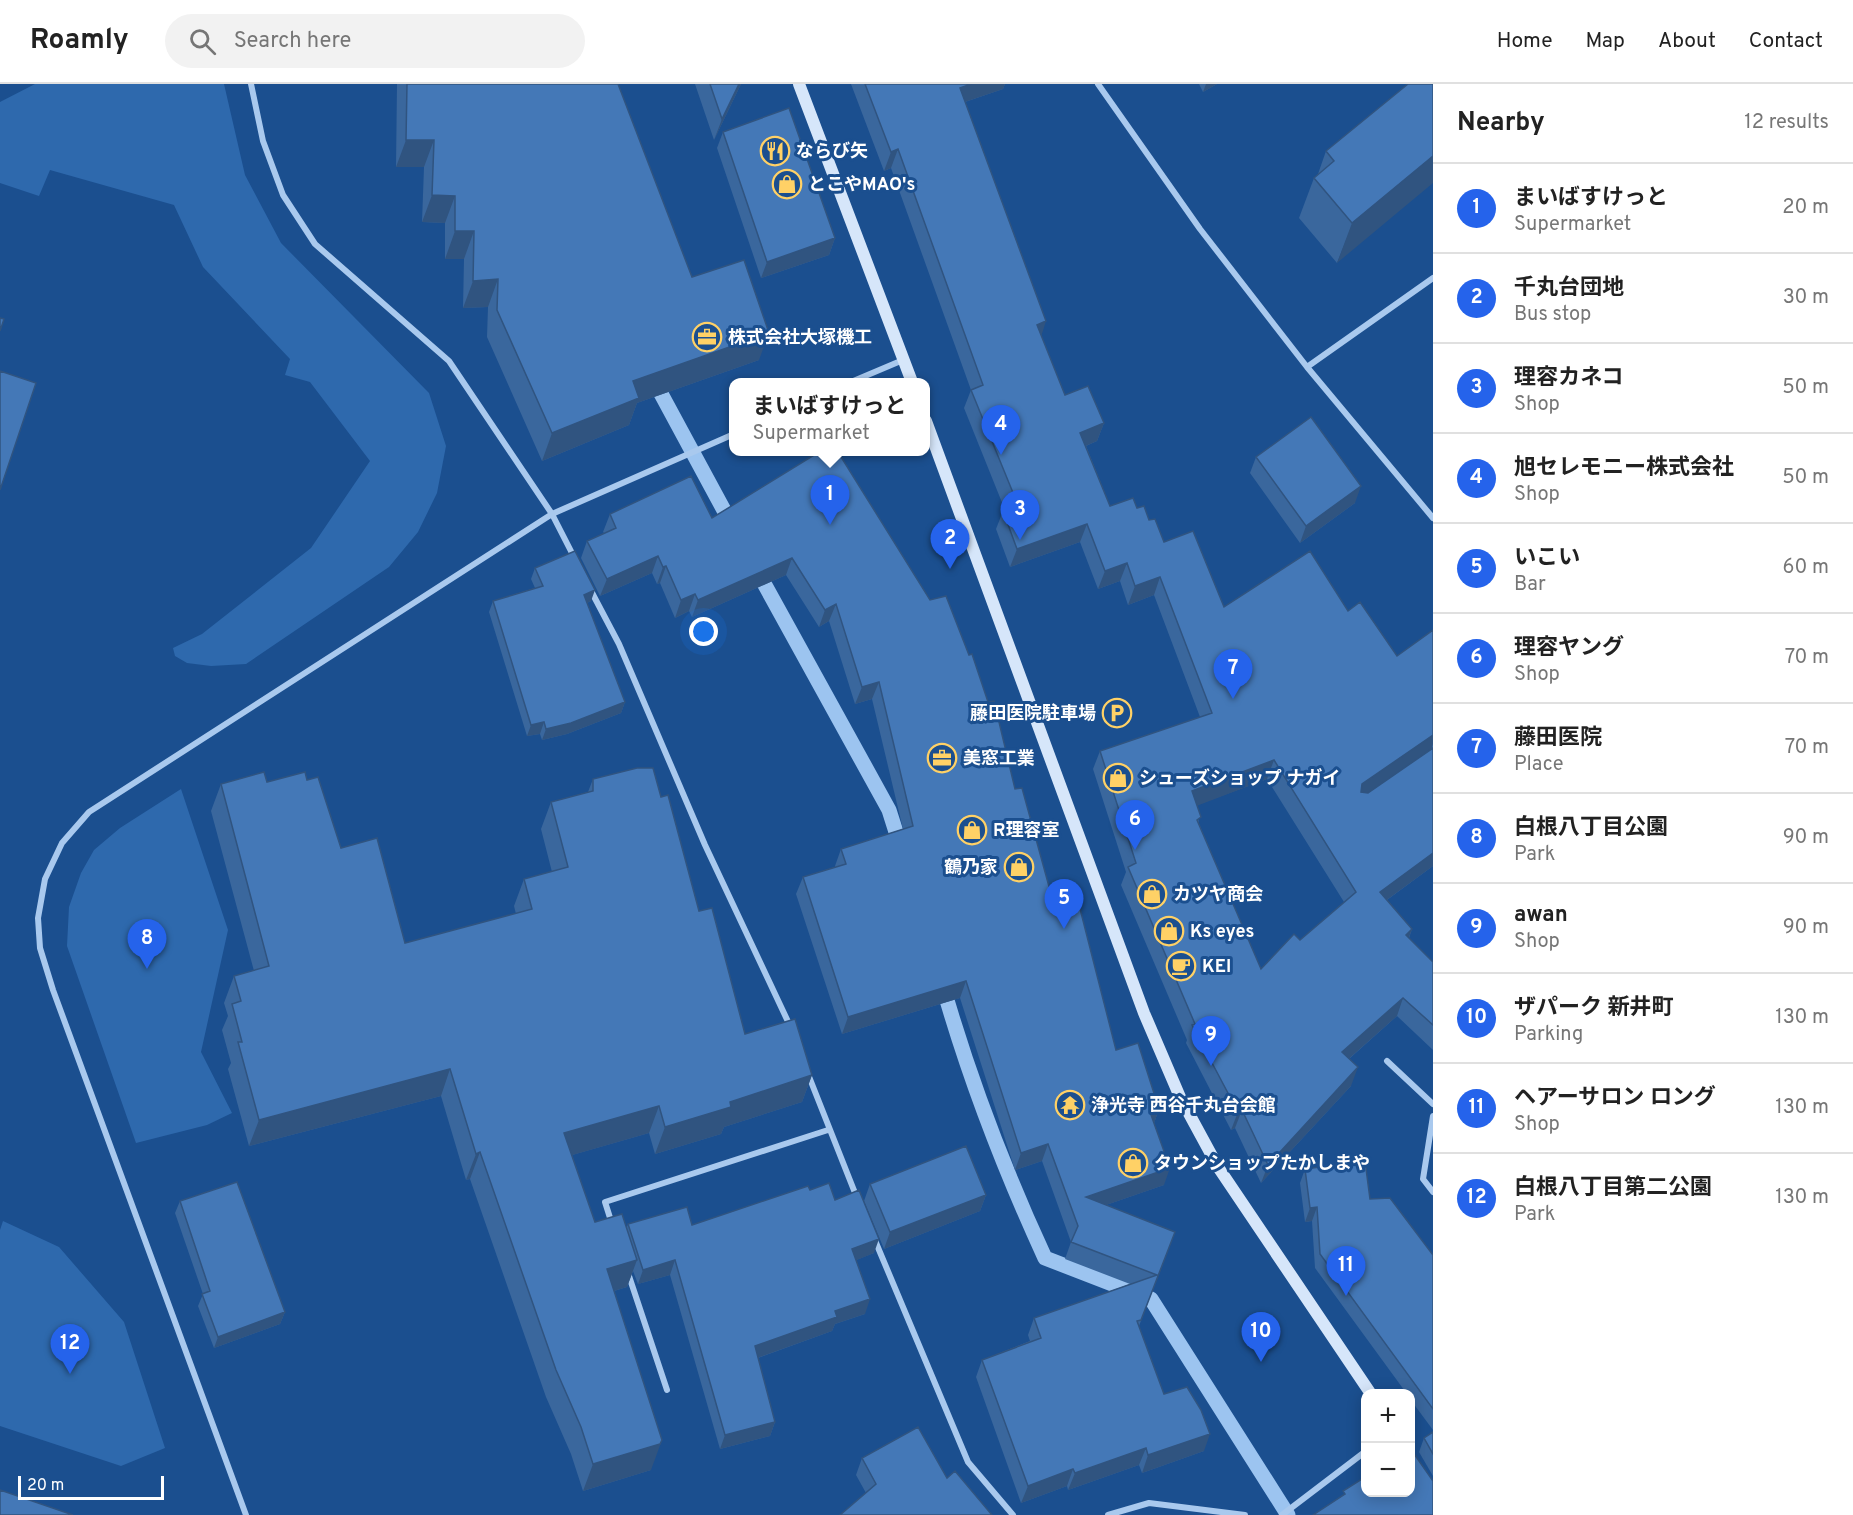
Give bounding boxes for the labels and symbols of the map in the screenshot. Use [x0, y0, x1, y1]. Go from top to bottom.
restaurant icon: ならび矢 [759, 135, 791, 167]
place label: ならび矢 [796, 141, 868, 164]
shop icon: とこやMAO's [771, 168, 803, 200]
place label: とこやMAO's [808, 174, 915, 197]
office icon: 株式会社大塚機工 [691, 321, 723, 353]
place label: 株式会社大塚機工 [728, 327, 872, 350]
pin: 4 [982, 406, 1020, 455]
pin: 1 [810, 476, 850, 525]
pin: 3 [1000, 490, 1040, 540]
pin: 2 [930, 520, 970, 569]
your location [689, 617, 718, 646]
pin: 7 [1214, 650, 1252, 699]
parking icon: 藤田医院駐車場 [1101, 697, 1133, 729]
place label: 藤田医院駐車場 [970, 703, 1096, 726]
office icon: 美窓工業 [926, 742, 958, 774]
place label: 美窓工業 [963, 748, 1035, 771]
shop icon: シューズショップ ナガイ [1102, 762, 1134, 794]
place label: シューズショップ ナガイ [1139, 768, 1341, 791]
pin: 6 [1116, 800, 1154, 850]
shop icon: R理容室 [956, 814, 988, 846]
place label: R理容室 [993, 820, 1059, 843]
shop icon: 鶴乃家 [1003, 851, 1035, 883]
place label: 鶴乃家 [944, 857, 998, 880]
shop icon: カツヤ商会 [1136, 878, 1168, 910]
pin: 5 [1044, 880, 1084, 929]
place label: カツヤ商会 [1173, 884, 1263, 907]
shop icon: Ks eyes [1153, 915, 1185, 947]
pin: 8 [128, 920, 166, 969]
place label: Ks eyes [1190, 921, 1254, 944]
cafe icon: KEI [1165, 950, 1197, 982]
place label: KEI [1202, 956, 1231, 979]
pin: 9 [1192, 1016, 1230, 1066]
temple icon: 浄光寺 西谷千丸台会館 [1054, 1089, 1086, 1121]
place label: 浄光寺 西谷千丸台会館 [1091, 1095, 1276, 1118]
shop icon: タウンショップたかしまや [1117, 1147, 1149, 1179]
place label: タウンショップたかしまや [1154, 1153, 1370, 1176]
pin: 11 [1326, 1246, 1366, 1296]
pin: 10 [1242, 1312, 1280, 1362]
pin: 12 [50, 1324, 90, 1374]
scale bar [18, 1473, 164, 1500]

